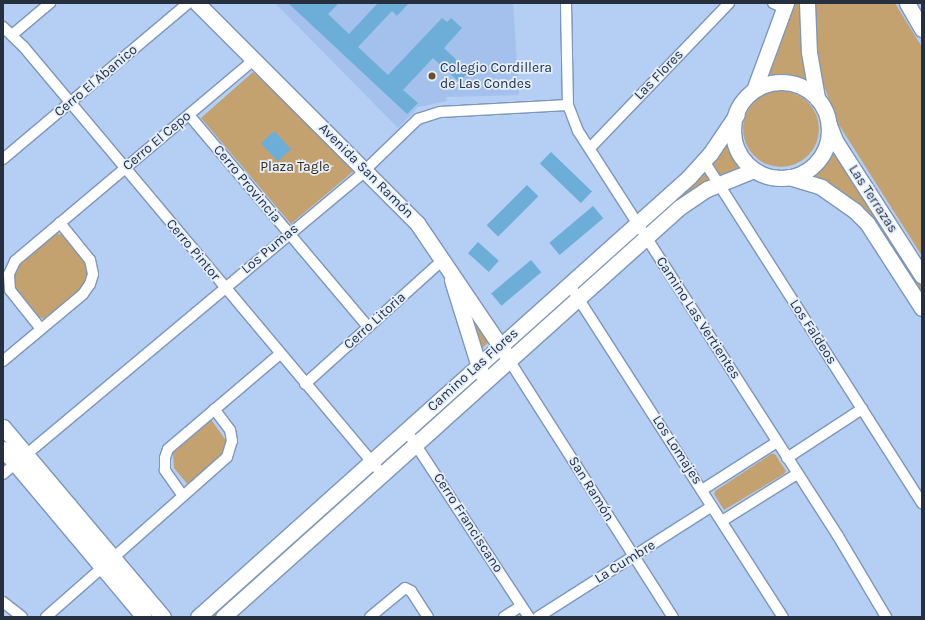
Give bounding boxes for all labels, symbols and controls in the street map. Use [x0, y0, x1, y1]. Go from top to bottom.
street label: Cerro El Abanico [51, 41, 141, 121]
street label: Las Flores [631, 46, 687, 104]
place label: Colegio Cordillera de Las Condes [440, 60, 552, 92]
marker: Colegio Cordillera de Las Condes [427, 71, 437, 81]
street label: Cerro El Cepo [120, 108, 194, 174]
street label: Avenida San Ramón [315, 120, 417, 222]
street label: Cerro Provincia [210, 142, 284, 226]
park label: Plaza Tagle [260, 159, 330, 175]
street label: Las Terrazas [845, 162, 901, 236]
street label: Cerro Pintor [162, 216, 224, 284]
street label: Los Pumas [238, 220, 302, 278]
street label: Camino Las Vertientes [652, 254, 744, 382]
street label: Cerro Litoria [341, 289, 409, 353]
street label: Los Faldeos [786, 296, 840, 368]
street label: Camino Las Flores [424, 325, 522, 415]
street label: Los Lomajes [648, 412, 706, 488]
street label: San Ramón [564, 453, 618, 525]
street label: Cerro Franciscano [430, 470, 506, 576]
street label: La Cumbre [592, 537, 658, 587]

